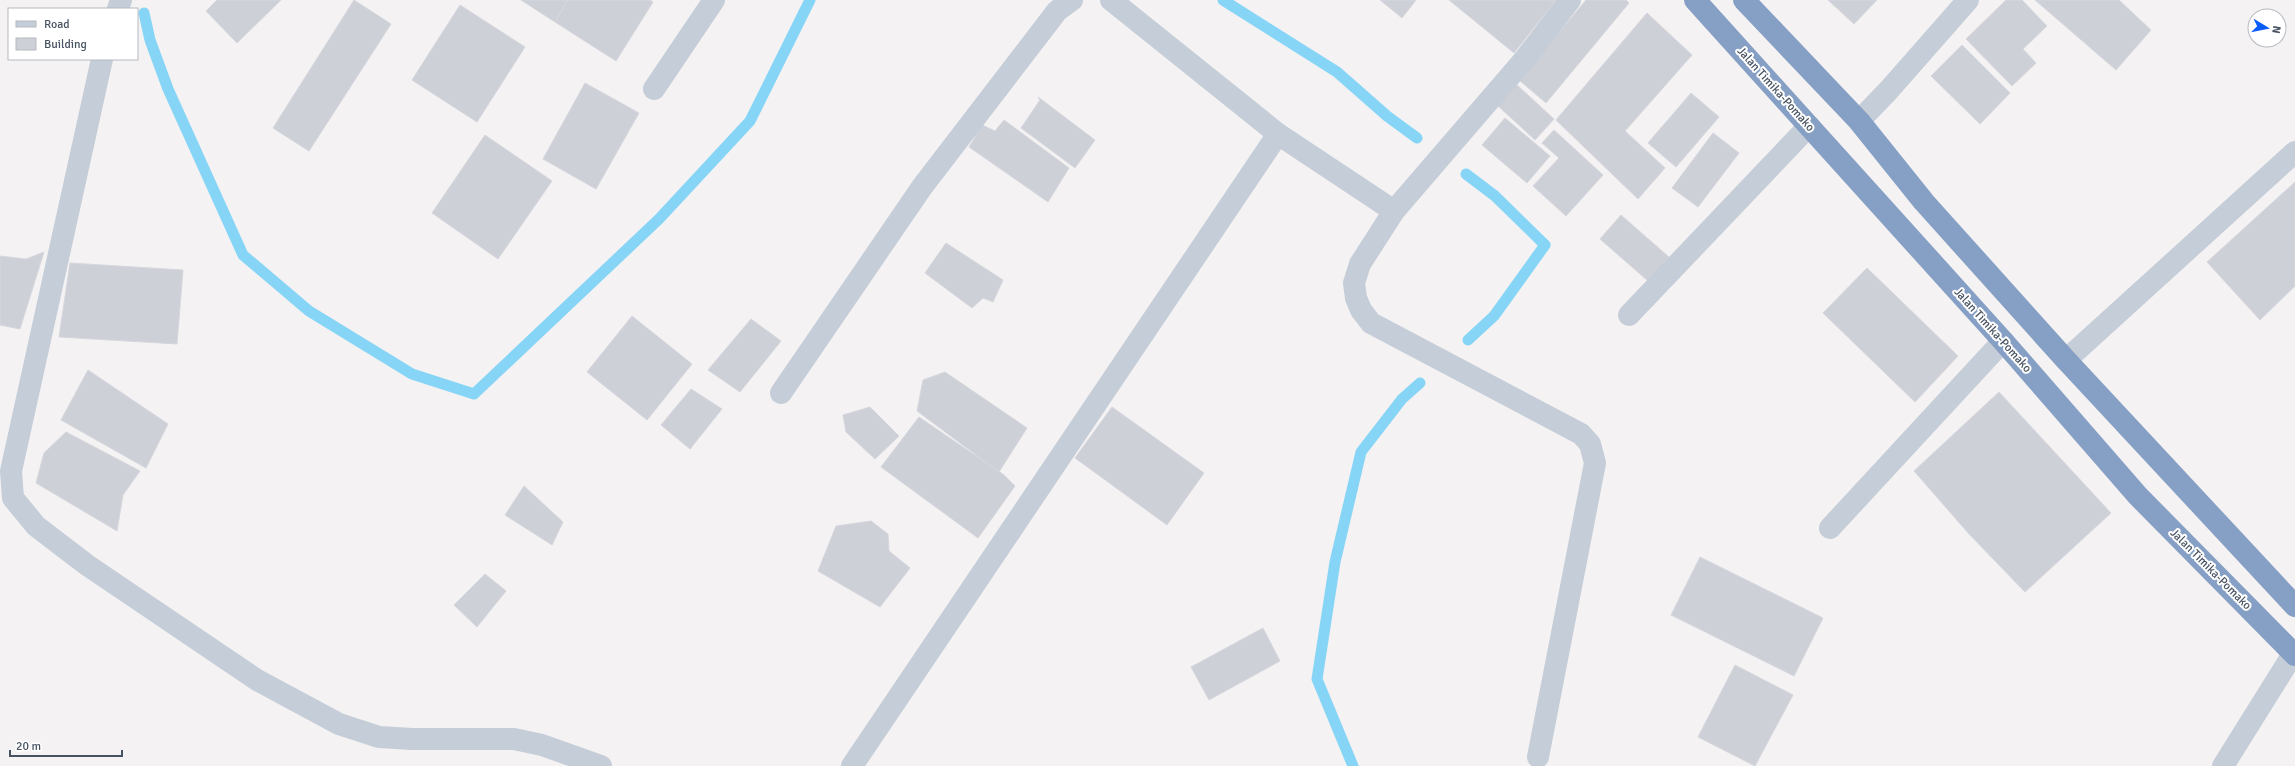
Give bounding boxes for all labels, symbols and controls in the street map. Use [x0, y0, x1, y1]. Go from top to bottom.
legend [8, 8, 138, 60]
north arrow [2247, 8, 2287, 48]
text: Road [44, 17, 70, 32]
text: N [2269, 25, 2283, 35]
text: Building [44, 37, 87, 52]
street label: Jalan Timika-Pomako [1734, 44, 1818, 135]
street label: Jalan Timika-Pomako [1951, 285, 2035, 376]
street label: Jalan Timika-Pomako [2167, 526, 2254, 613]
scale bar [10, 732, 122, 758]
text: 20 m [16, 739, 41, 754]

